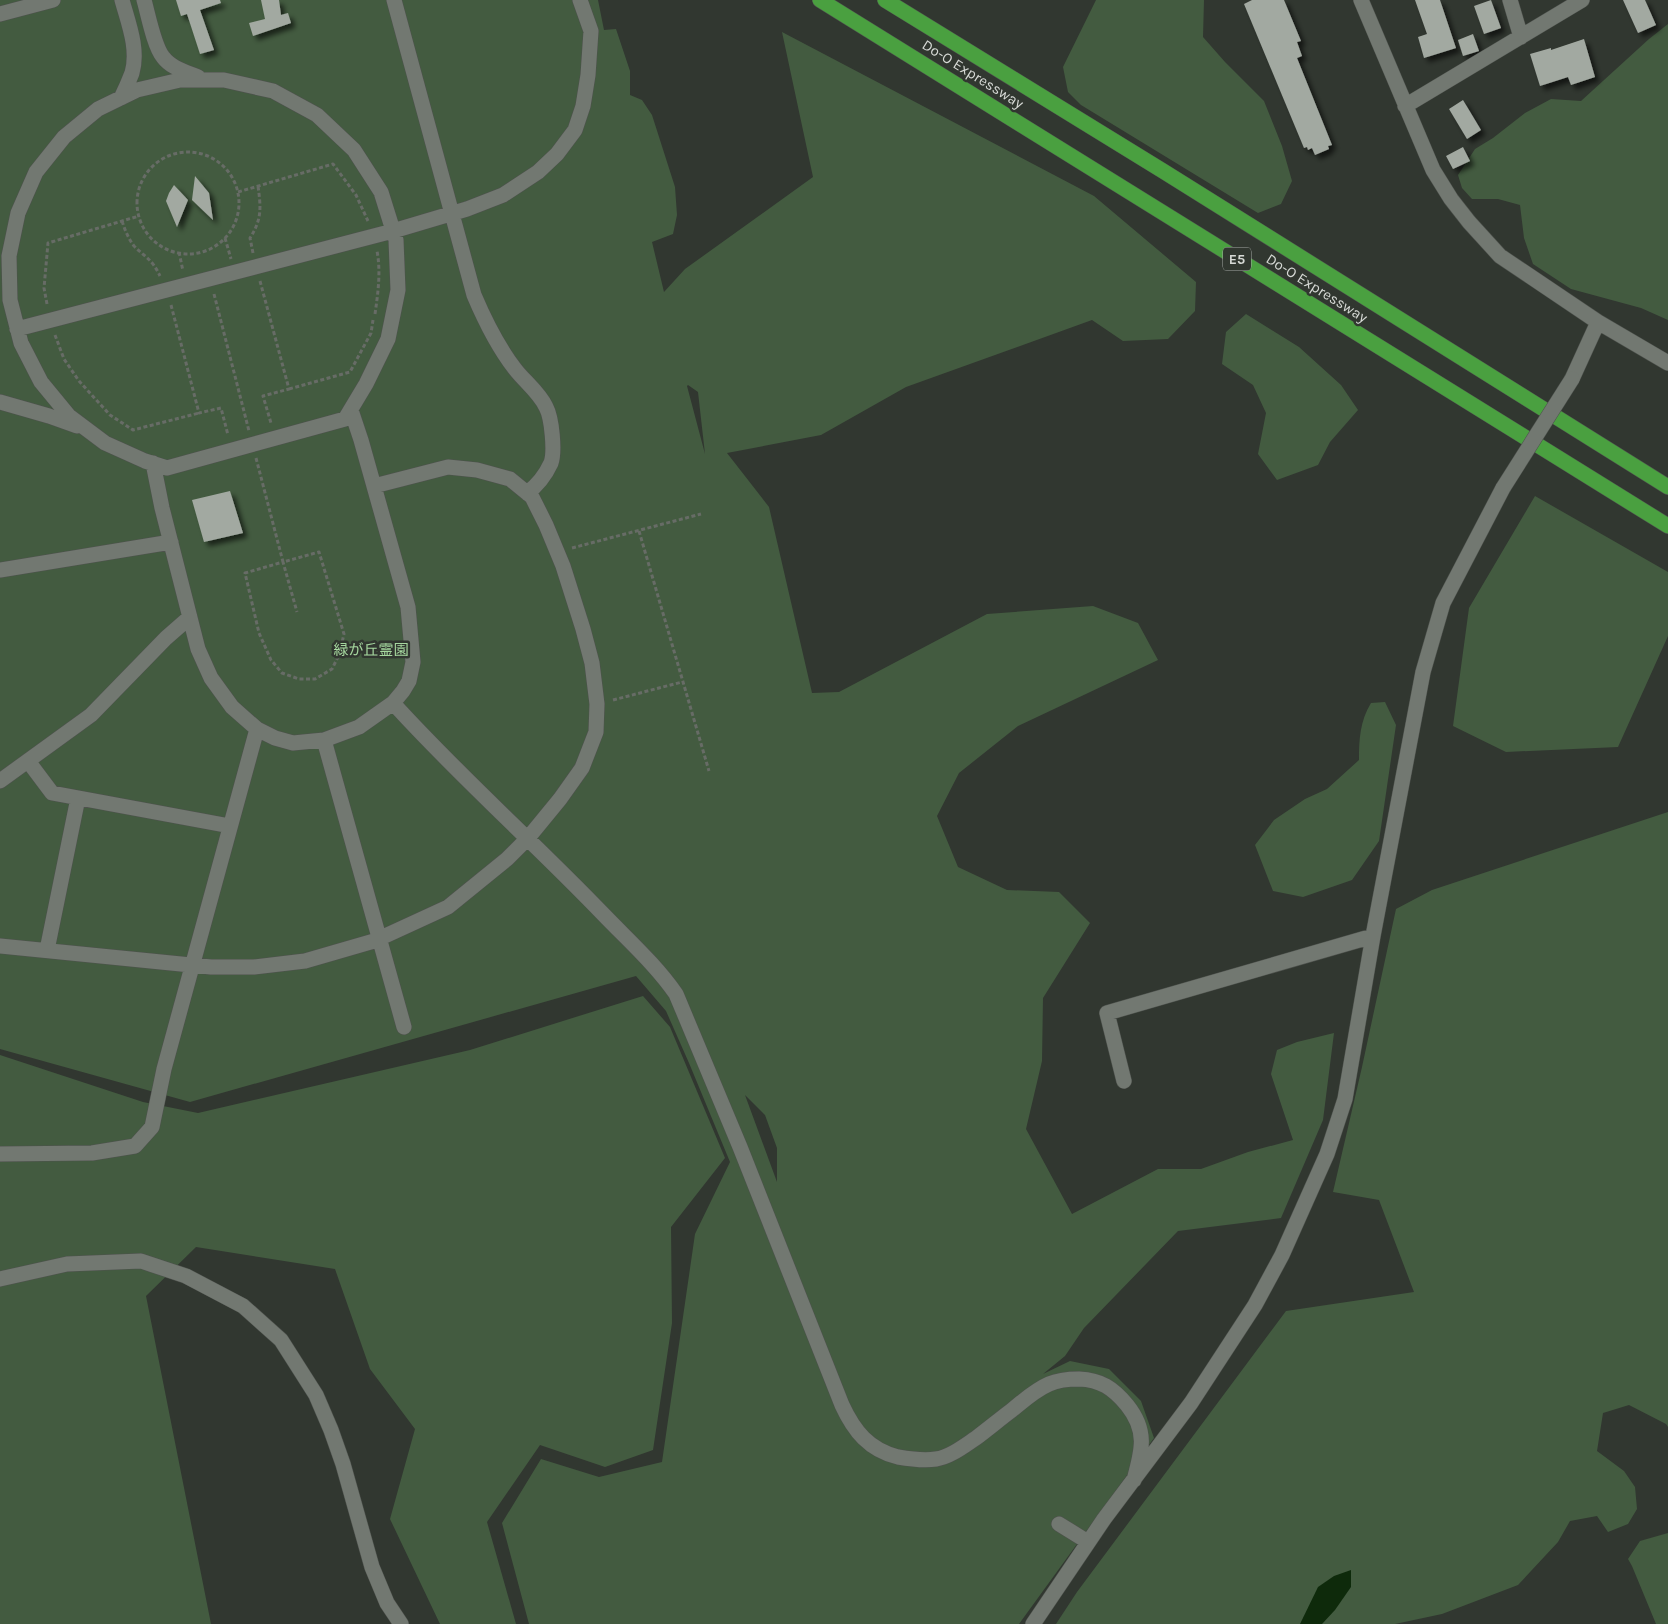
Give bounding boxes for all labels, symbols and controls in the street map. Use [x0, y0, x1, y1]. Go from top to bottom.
street label: Do-O Expressway [919, 36, 1027, 112]
road number: E5 [1223, 248, 1251, 270]
street label: Do-O Expressway [1263, 250, 1371, 326]
park label: 緑が丘霊園 [333, 641, 409, 659]

